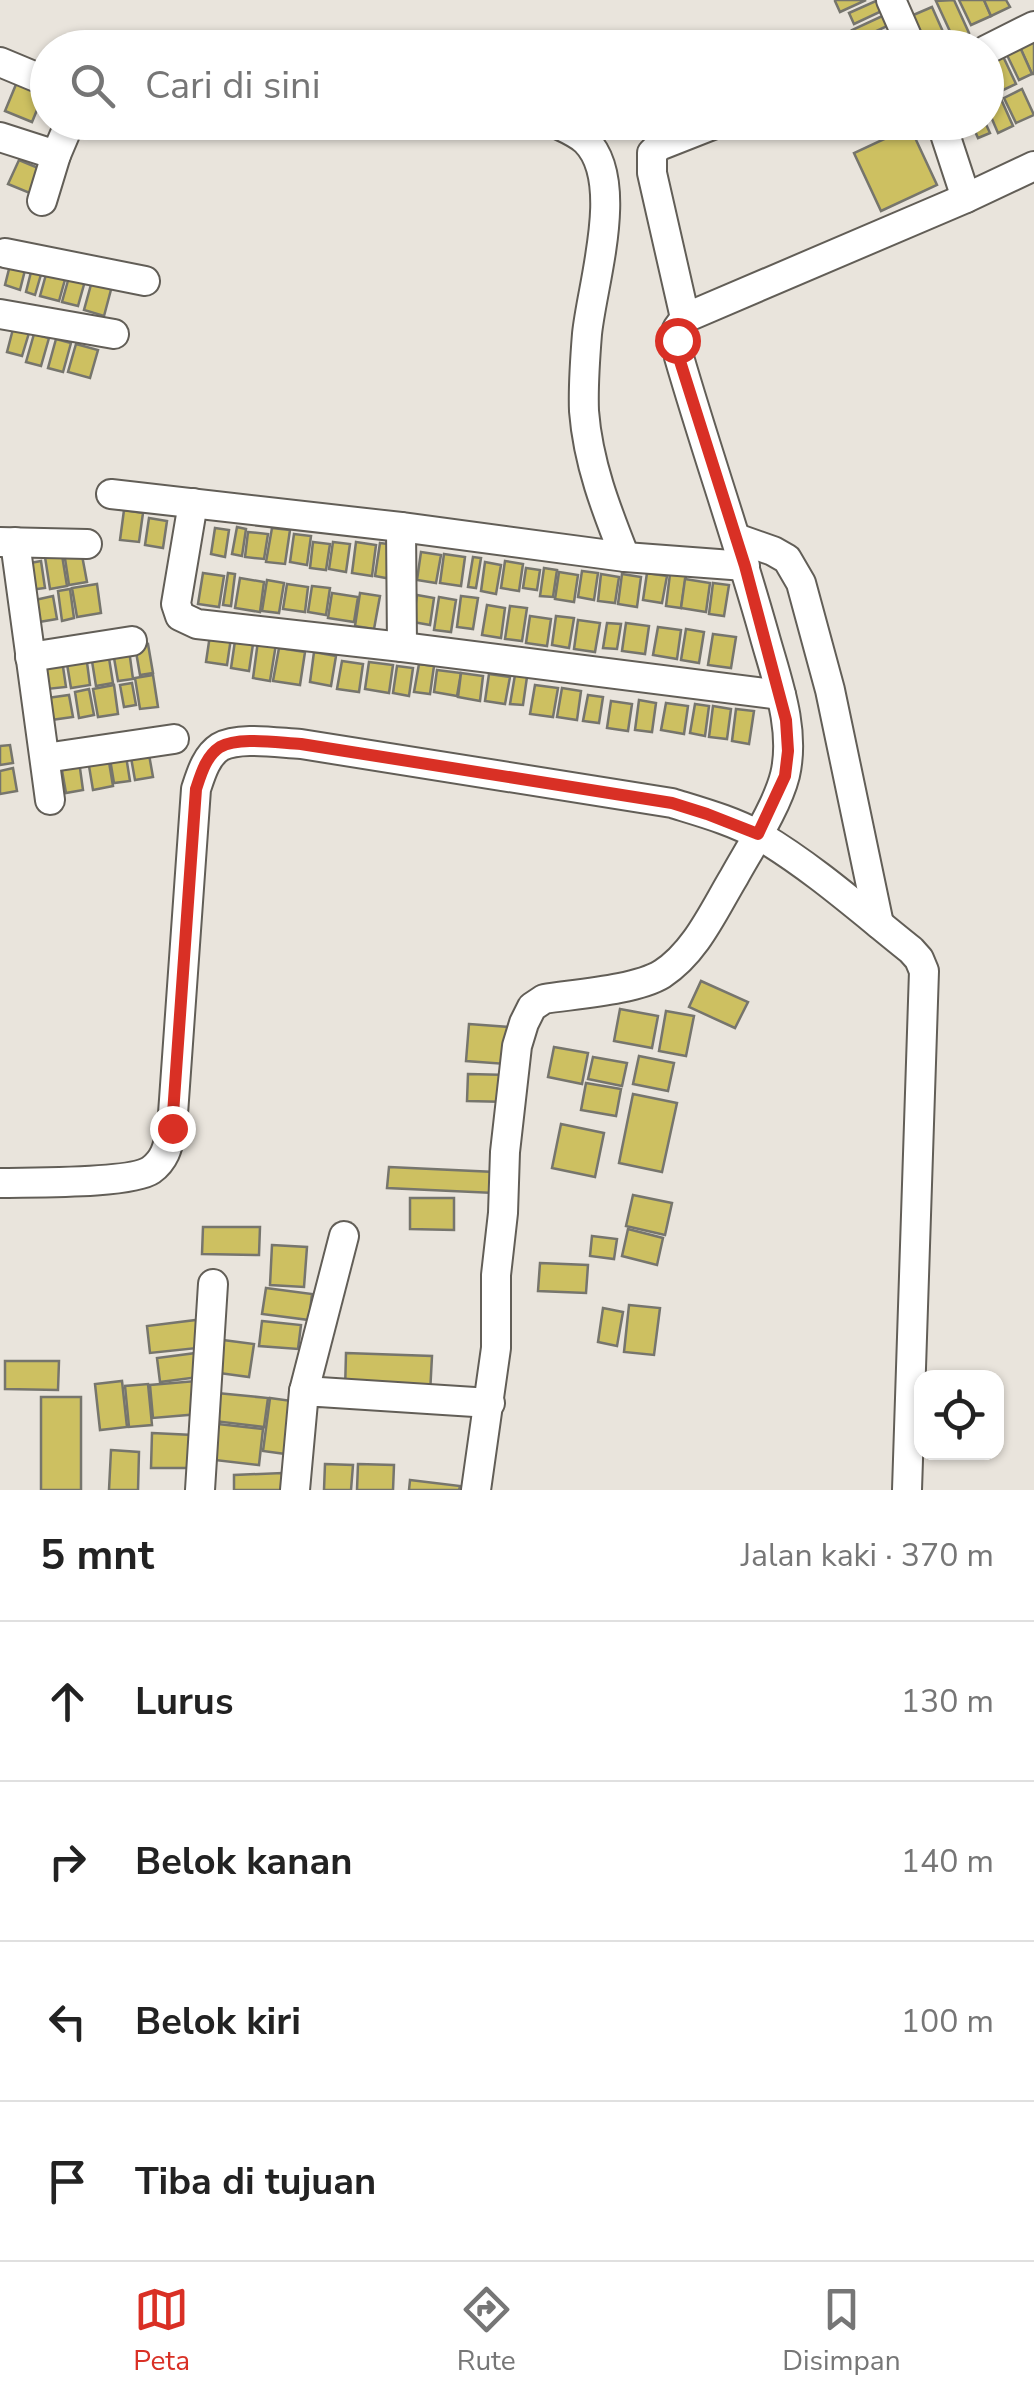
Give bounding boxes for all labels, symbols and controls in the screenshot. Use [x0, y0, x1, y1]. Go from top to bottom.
search box [30, 30, 1004, 140]
icon: search [65, 58, 120, 113]
text: Cari di sini [145, 60, 321, 111]
route start [655, 318, 701, 364]
route end [150, 1106, 196, 1152]
map controls [914, 1370, 1004, 1460]
button: locate [914, 1370, 1004, 1460]
text: 5 mnt [40, 1527, 154, 1584]
text: Jalan kaki · 370 m [741, 1534, 994, 1577]
icon: ahead [40, 1674, 95, 1729]
text: Lurus [135, 1676, 233, 1727]
text: 130 m [901, 1680, 994, 1723]
icon: right [40, 1834, 95, 1889]
text: Belok kanan [135, 1836, 352, 1887]
text: 140 m [901, 1840, 994, 1883]
icon: left [40, 1994, 95, 2049]
text: Belok kiri [135, 1996, 301, 2047]
text: 100 m [901, 2000, 994, 2043]
icon: arrive [40, 2154, 95, 2209]
text: Tiba di tujuan [135, 2156, 376, 2207]
tab: Peta [133, 2282, 190, 2380]
tab: Rute [457, 2282, 516, 2380]
tab: Disimpan [782, 2282, 901, 2380]

